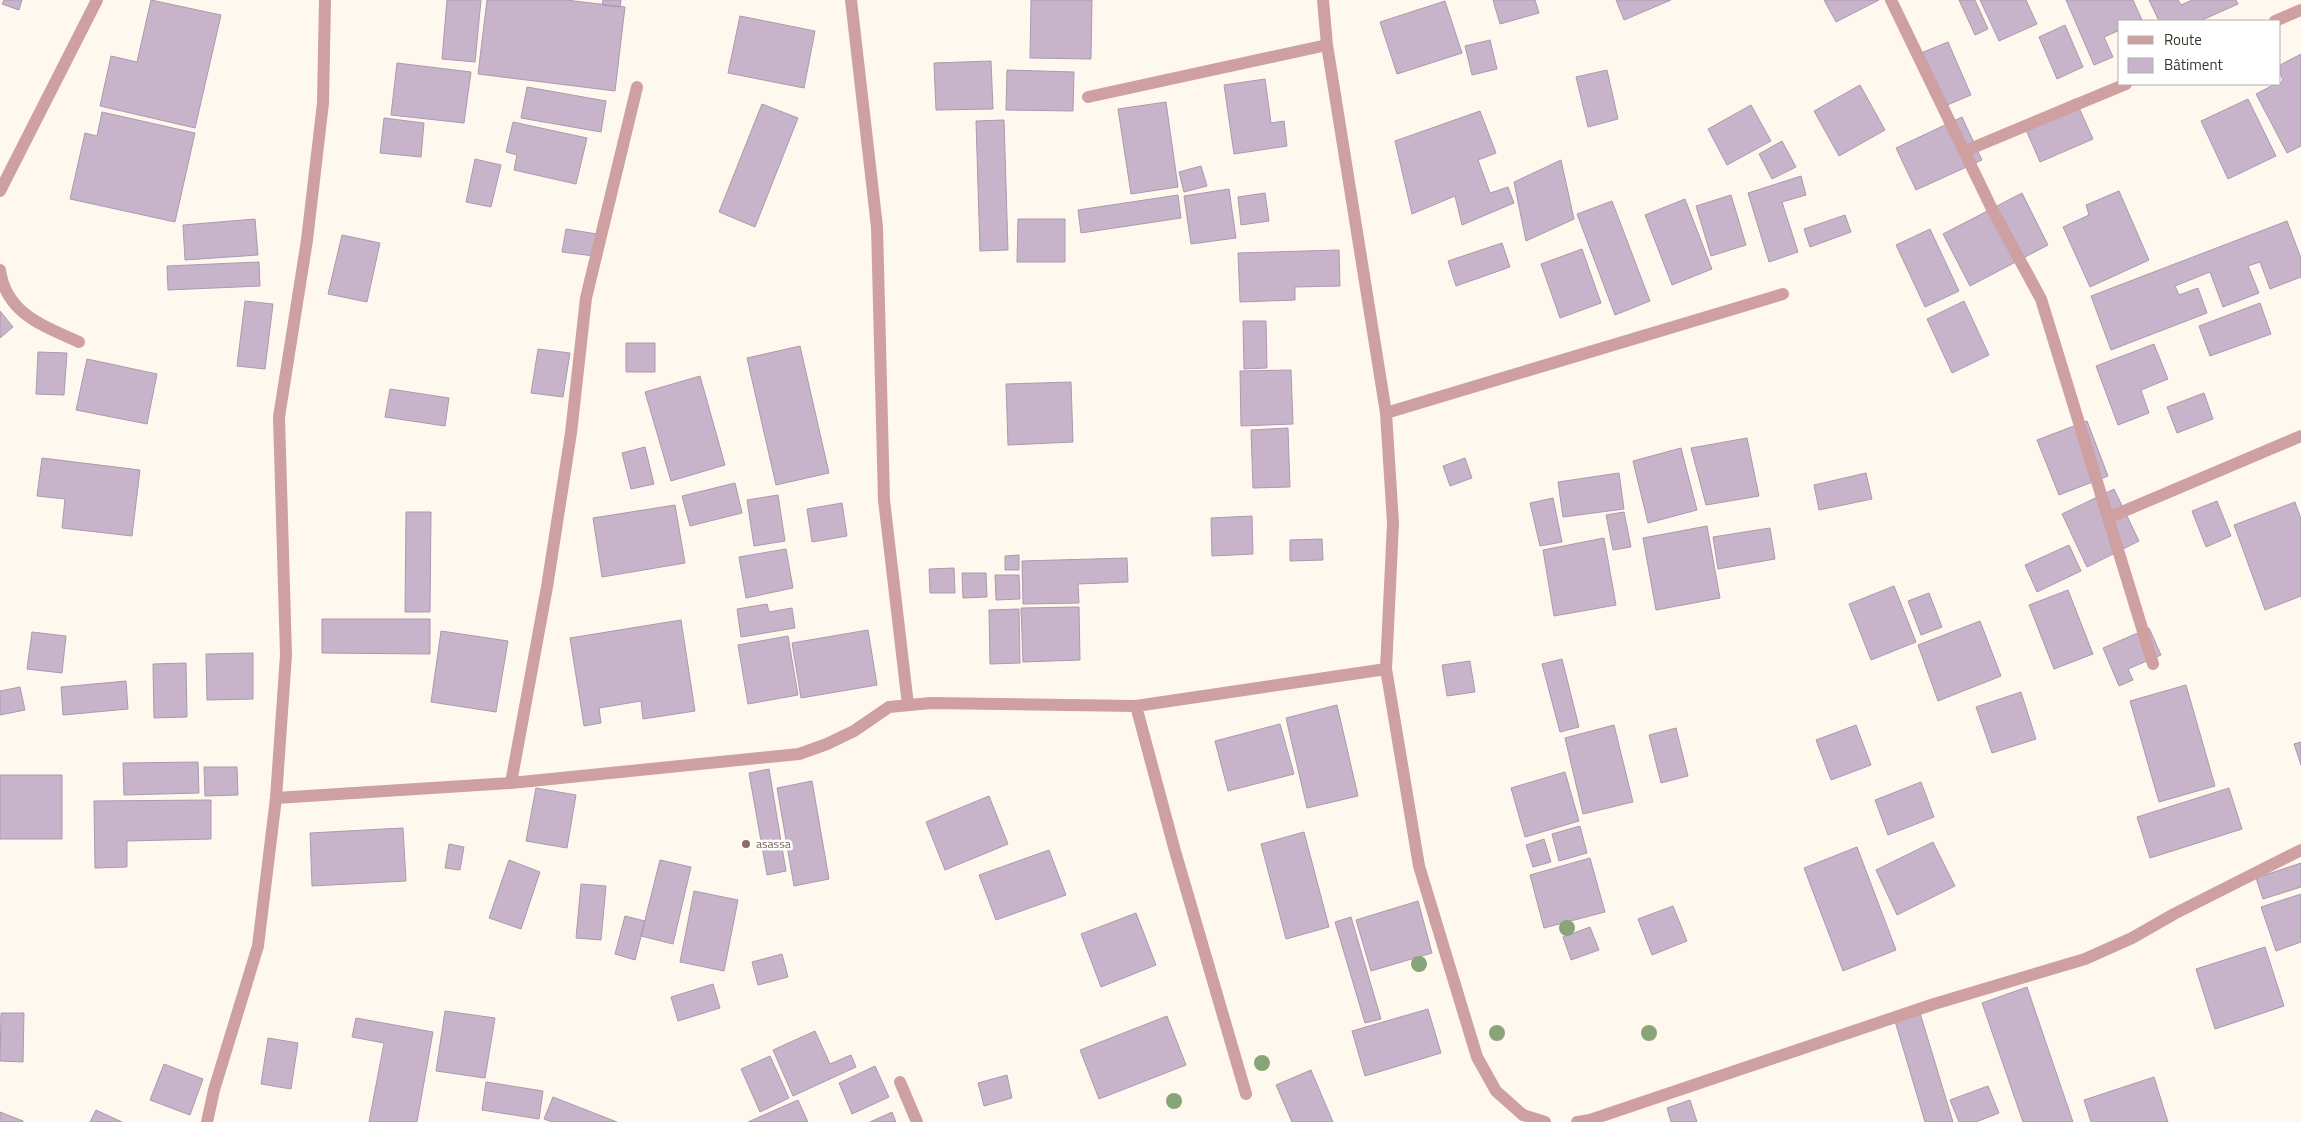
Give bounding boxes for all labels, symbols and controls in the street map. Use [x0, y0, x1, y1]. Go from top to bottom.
legend [2118, 20, 2281, 85]
text: Route [2164, 28, 2202, 51]
text: Bâtiment [2164, 53, 2223, 76]
place label: asassa [756, 834, 791, 853]
marker: asassa [740, 838, 752, 850]

